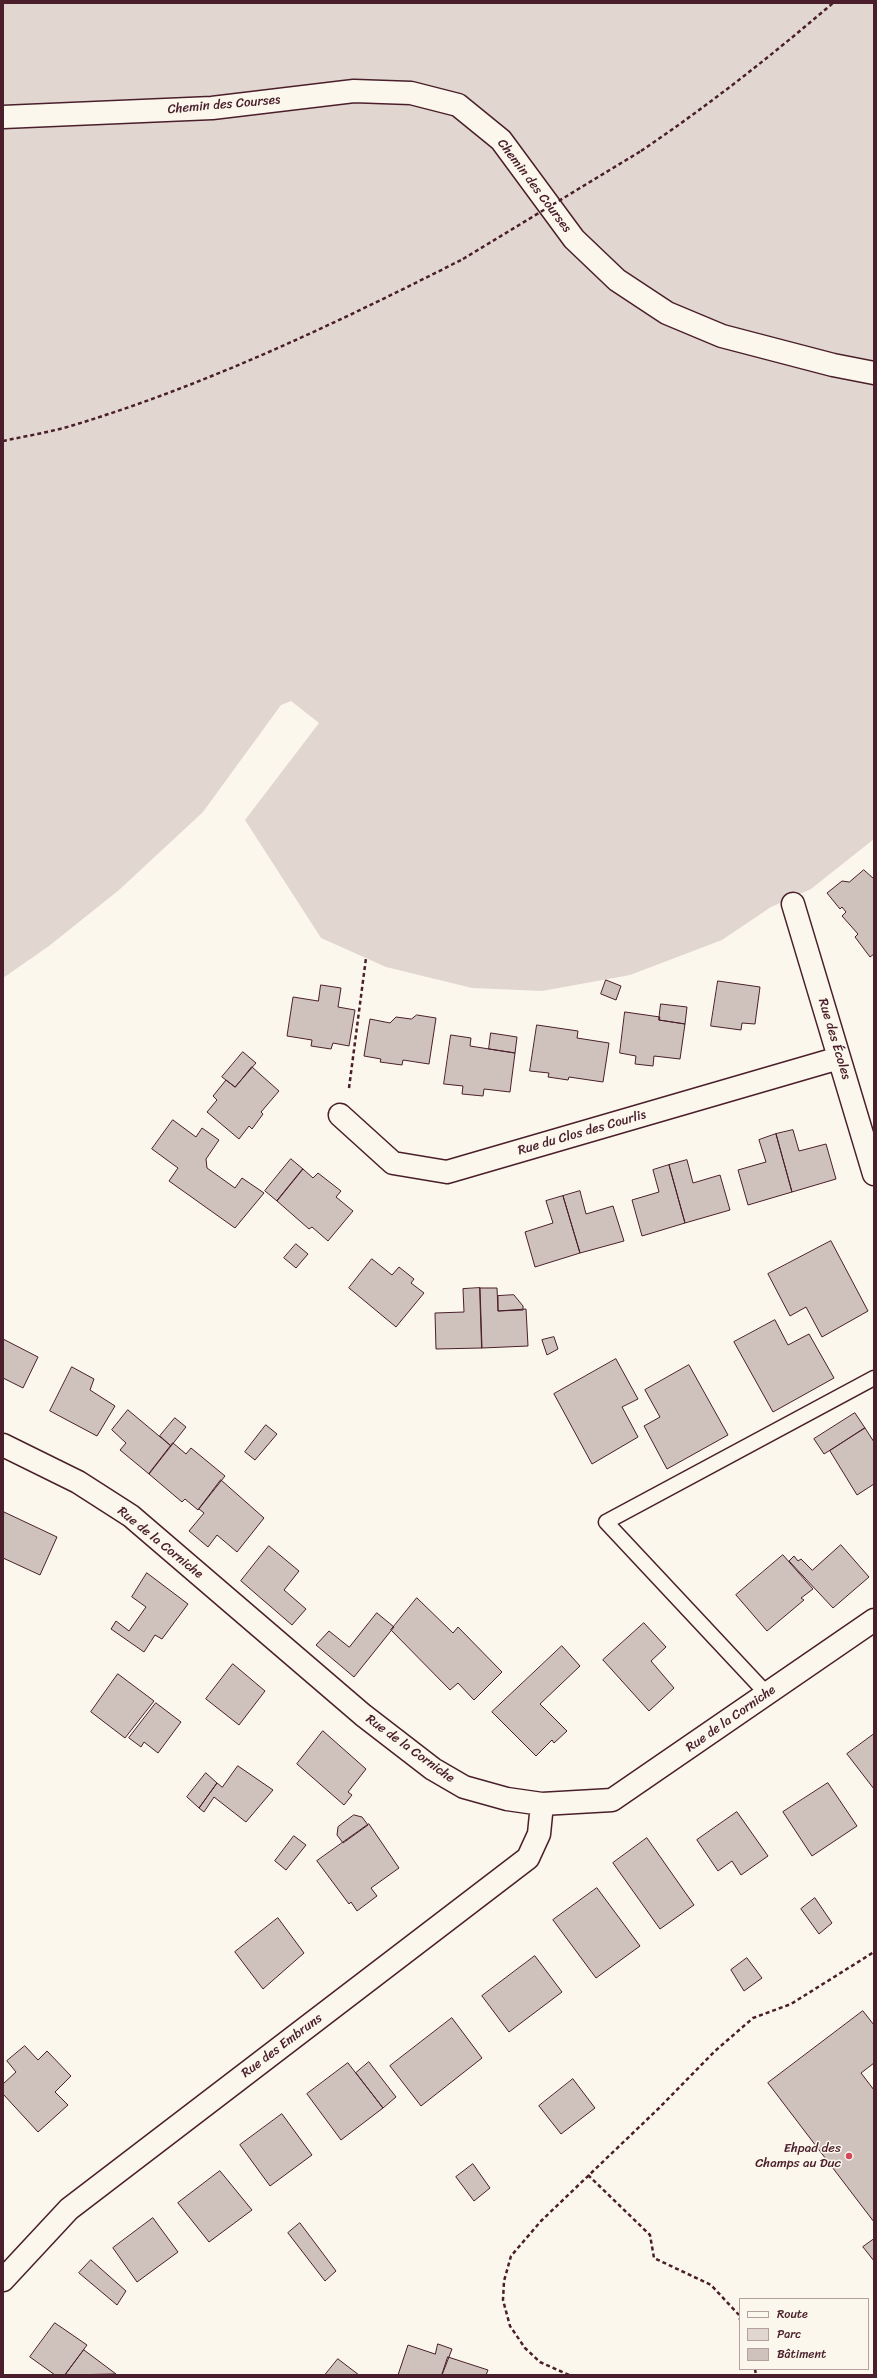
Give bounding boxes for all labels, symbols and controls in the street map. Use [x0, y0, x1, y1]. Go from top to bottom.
street label: Chemin des Courses [167, 92, 281, 118]
street label: Chemin des Courses [494, 136, 574, 236]
street label: Rue des Écoles [814, 997, 854, 1081]
street label: Rue du Clos des Courlis [516, 1107, 648, 1159]
street label: Rue de la Corniche [114, 1504, 206, 1582]
street label: Rue de la Corniche [683, 1682, 779, 1756]
street label: Rue de la Corniche [363, 1712, 457, 1786]
street label: Rue des Embruns [238, 2011, 326, 2081]
place label: Ehpad des Champs au Duc [755, 2141, 841, 2172]
marker: Ehpad des Champs au Duc [844, 2151, 854, 2161]
legend [739, 2298, 869, 2370]
text: Route [777, 2303, 808, 2325]
text: Parc [777, 2323, 801, 2345]
text: Bâtiment [777, 2343, 826, 2365]

